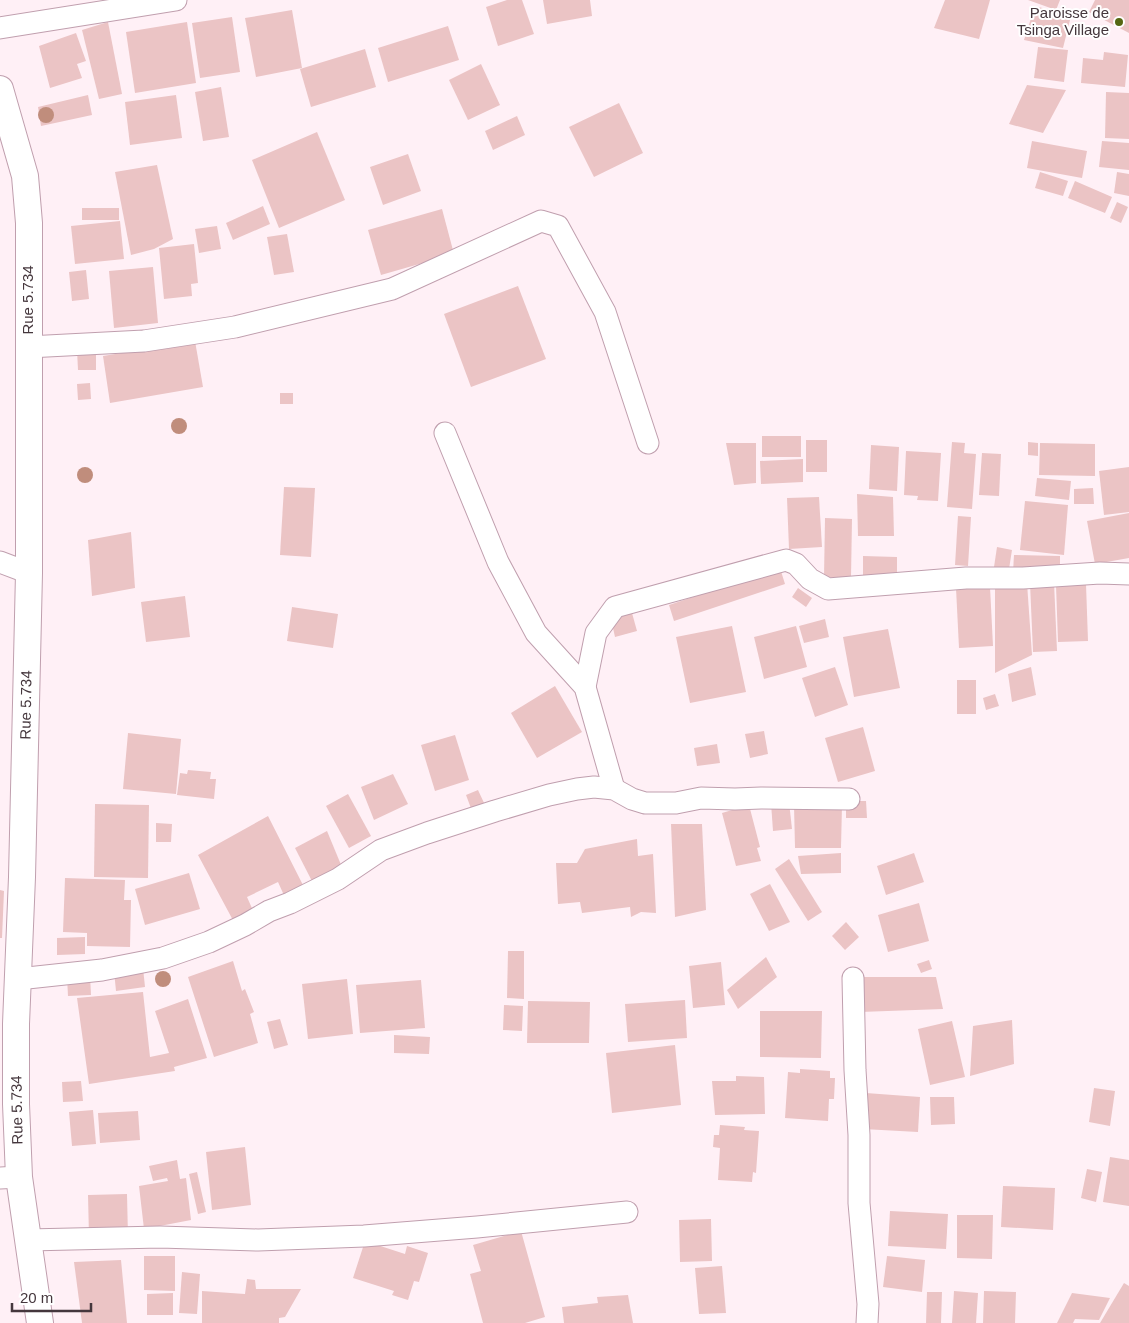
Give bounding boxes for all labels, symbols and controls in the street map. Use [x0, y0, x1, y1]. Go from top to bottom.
place label: Paroisse de Tsinga Village [1017, 4, 1109, 38]
marker: Paroisse de Tsinga Village [1113, 16, 1125, 28]
street label: Rue 5.734 [19, 265, 36, 335]
street label: Rue 5.734 [16, 670, 35, 740]
street label: Rue 5.734 [7, 1075, 26, 1145]
scale bar [12, 1280, 91, 1312]
text: 20 m [20, 1289, 53, 1306]

